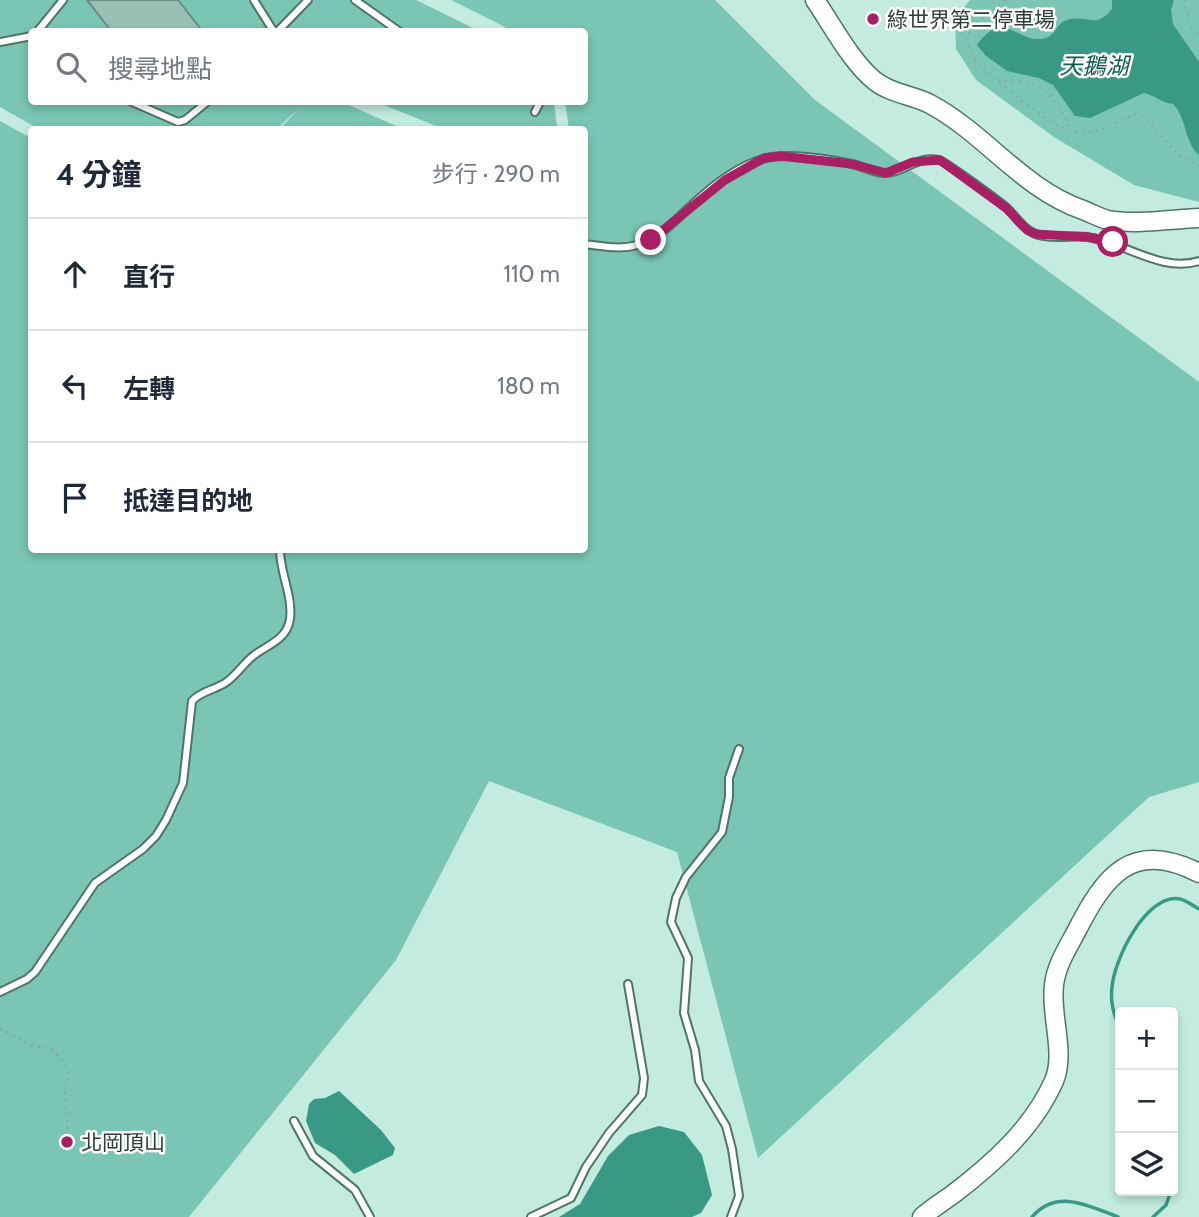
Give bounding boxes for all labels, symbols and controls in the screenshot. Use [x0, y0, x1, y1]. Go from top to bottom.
place label: 綠世界第二停車場 [887, 7, 1055, 32]
marker: 綠世界第二停車場 [865, 11, 881, 27]
search box [28, 28, 588, 105]
icon: search [52, 48, 90, 86]
water label: 天鵝湖 [1060, 52, 1132, 80]
text: 搜尋地點 [108, 53, 212, 85]
text: 4 分鐘 [56, 156, 141, 193]
text: 步行 · 290 m [432, 160, 560, 188]
route end [635, 224, 666, 255]
route start [1097, 226, 1128, 257]
icon: ahead [56, 255, 94, 293]
text: 110 m [504, 260, 560, 288]
text: 直行 [123, 261, 175, 293]
icon: left [56, 367, 94, 405]
text: 180 m [497, 372, 560, 400]
text: 左轉 [123, 373, 175, 405]
icon: arrive [56, 479, 94, 517]
text: 抵達目的地 [123, 485, 253, 517]
map controls [1115, 1007, 1178, 1196]
button: + [1115, 1007, 1178, 1070]
button: − [1115, 1070, 1178, 1133]
place label: 北岡頂山 [81, 1130, 165, 1155]
button: layers [1115, 1133, 1178, 1196]
marker: 北岡頂山 [59, 1134, 75, 1150]

